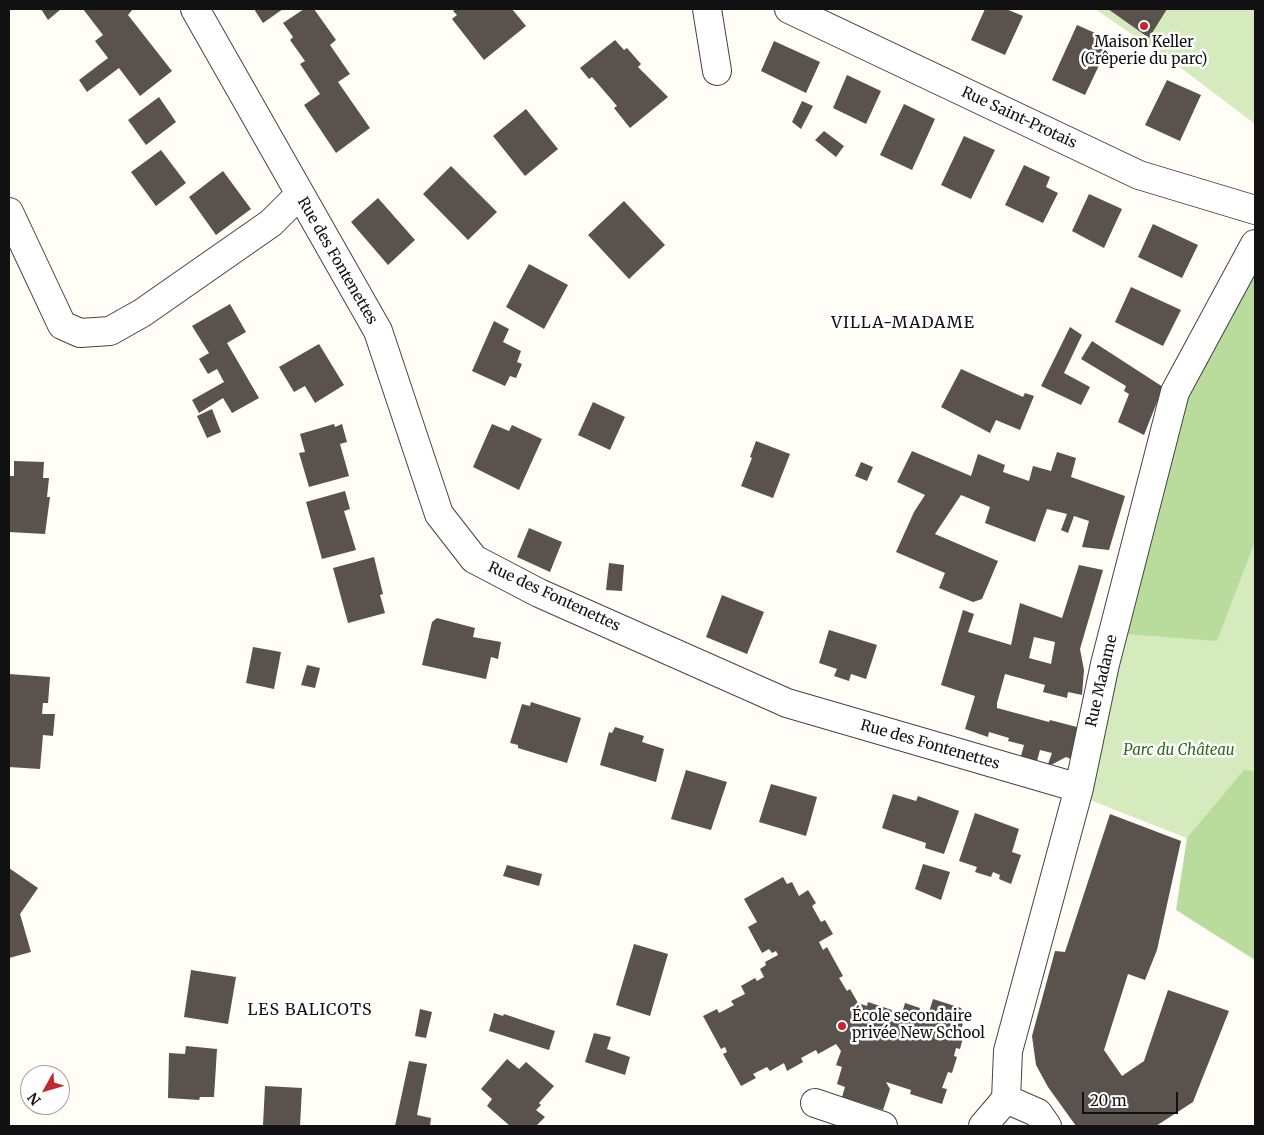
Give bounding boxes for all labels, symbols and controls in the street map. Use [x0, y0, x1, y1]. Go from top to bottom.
marker: Maison Keller (Crêperie du parc) [1138, 20, 1150, 32]
place label: Maison Keller (Crêperie du parc) [1081, 34, 1207, 69]
street label: Rue Saint-Protais [959, 83, 1079, 153]
street label: Rue des Fontenettes [293, 194, 381, 328]
district label: VILLA-MADAME [830, 313, 976, 333]
street label: Rue des Fontenettes [485, 558, 623, 636]
street label: Rue Madame [1083, 633, 1121, 729]
street label: Rue des Fontenettes [858, 716, 1002, 774]
park label: Parc du Château [1123, 742, 1235, 760]
district label: LES BALICOTS [246, 1000, 374, 1020]
place label: École secondaire privée New School [852, 1008, 985, 1043]
marker: École secondaire privée New School [836, 1020, 848, 1032]
north arrow [20, 1065, 70, 1115]
scale bar [1084, 1082, 1180, 1114]
text: N [24, 1089, 45, 1109]
text: 20 m [1090, 1091, 1127, 1110]

